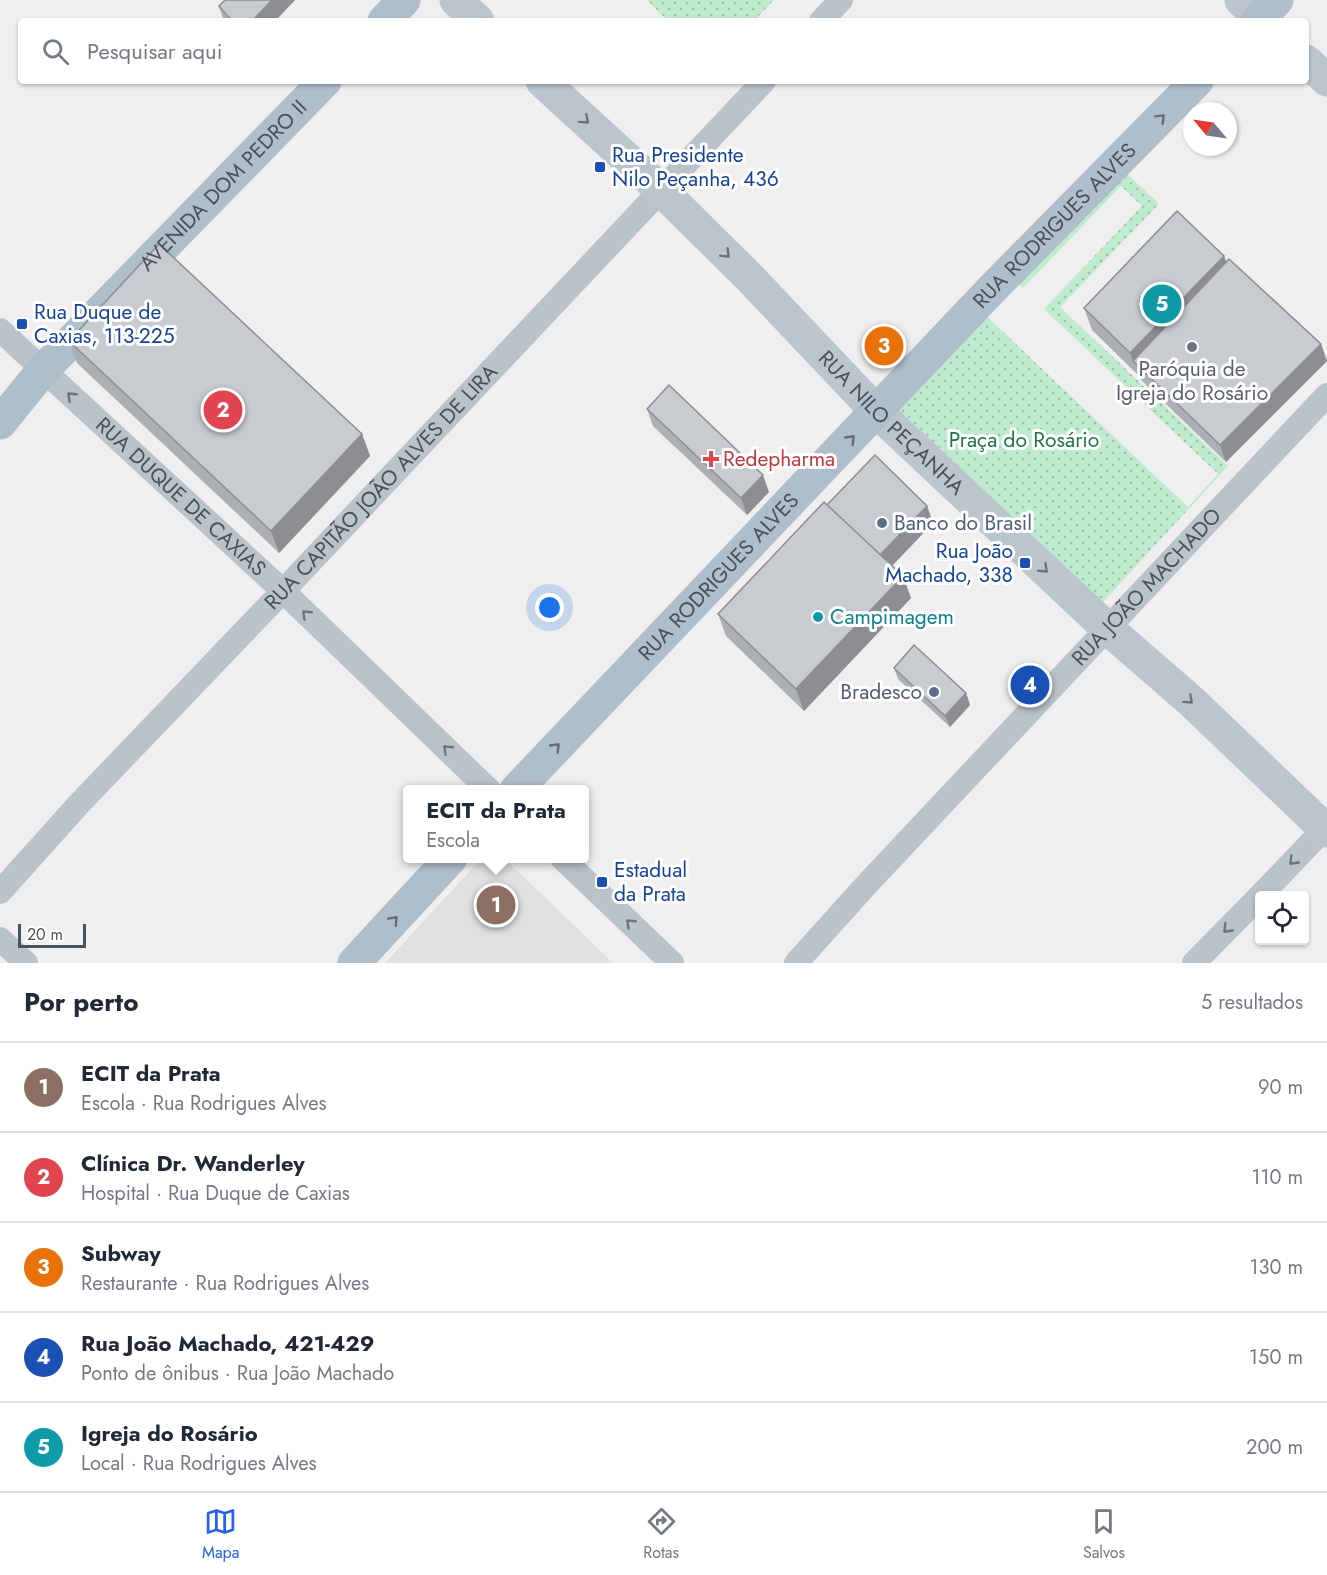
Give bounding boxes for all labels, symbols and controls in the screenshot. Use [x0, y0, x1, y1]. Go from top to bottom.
search box [18, 18, 1309, 84]
icon: search [39, 35, 72, 68]
text: Pesquisar aqui [87, 35, 222, 67]
street label: AVENIDA DOM PEDRO II [132, 93, 314, 278]
north arrow [1183, 102, 1237, 156]
one-way arrow [578, 113, 589, 124]
one-way arrow [1154, 114, 1165, 125]
street label: RUA RODRIGUES ALVES [966, 136, 1143, 315]
place label: Rua Presidente Nilo Peçanha, 436 [612, 140, 779, 194]
marker: Rua Presidente Nilo Peçanha, 436 [593, 160, 607, 174]
one-way arrow [719, 247, 730, 258]
pin: 5 [1142, 282, 1182, 326]
place label: Rua Duque de Caxias, 113-225 [34, 297, 175, 351]
marker: Rua Duque de Caxias, 113-225 [15, 317, 29, 331]
pin: 3 [864, 324, 904, 368]
marker: Paróquia de Igreja do Rosário [1185, 340, 1199, 354]
street label: RUA NILO PEÇANHA [811, 344, 971, 502]
place label: Paróquia de Igreja do Rosário [1116, 354, 1268, 408]
street label: RUA CAPITÃO JOÃO ALVES DE LIRA [258, 358, 504, 617]
pin: 2 [204, 388, 242, 432]
one-way arrow [67, 392, 77, 403]
street label: RUA DUQUE DE CAXIAS [89, 410, 273, 583]
park label: Praça do Rosário [949, 425, 1099, 455]
one-way arrow [843, 436, 854, 447]
place label: Redepharma [723, 444, 835, 474]
marker: Redepharma [704, 452, 718, 466]
street label: RUA RODRIGUES ALVES [631, 486, 806, 668]
street label: RUA JOÃO MACHADO [1065, 501, 1228, 673]
place label: Banco do Brasil [894, 508, 1032, 538]
marker: Banco do Brasil [875, 516, 889, 530]
place label: Rua João Machado, 338 [885, 536, 1013, 590]
marker: Rua João Machado, 338 [1018, 556, 1032, 570]
one-way arrow [1037, 562, 1048, 573]
your location [535, 593, 564, 622]
place label: Campimagem [830, 602, 954, 632]
one-way arrow [303, 610, 313, 621]
marker: Campimagem [811, 610, 825, 624]
pin: 4 [1010, 662, 1050, 708]
place label: Bradesco [840, 677, 922, 707]
marker: Bradesco [927, 685, 941, 699]
one-way arrow [1181, 692, 1192, 703]
one-way arrow [549, 744, 560, 755]
one-way arrow [443, 745, 453, 756]
popup [403, 785, 589, 863]
text: ECIT da Prata [426, 794, 566, 826]
text: Escola [426, 826, 480, 855]
one-way arrow [1290, 853, 1301, 864]
place label: Estadual da Prata [614, 855, 687, 909]
marker: Estadual da Prata [595, 875, 609, 889]
pin: 1 [476, 882, 516, 928]
map controls [1255, 891, 1309, 945]
button: locate [1255, 891, 1309, 945]
one-way arrow [387, 917, 398, 927]
one-way arrow [626, 919, 636, 930]
scale bar [18, 921, 86, 948]
text: 20 m [27, 923, 63, 946]
one-way arrow [1223, 923, 1234, 933]
text: Por perto [24, 983, 138, 1021]
text: 5 resultados [1201, 988, 1303, 1017]
text: ECIT da Prata [81, 1057, 221, 1089]
text: 1 [38, 1073, 49, 1102]
text: 90 m [1258, 1073, 1303, 1102]
text: Escola · Rua Rodrigues Alves [81, 1089, 327, 1118]
text: Clínica Dr. Wanderley [81, 1147, 305, 1179]
text: 2 [37, 1163, 50, 1192]
text: 110 m [1251, 1163, 1303, 1192]
text: Hospital · Rua Duque de Caxias [81, 1179, 350, 1208]
text: Subway [81, 1237, 161, 1269]
text: 3 [37, 1253, 50, 1282]
text: 130 m [1249, 1253, 1303, 1282]
text: Restaurante · Rua Rodrigues Alves [81, 1269, 369, 1298]
text: Rua João Machado, 421-429 [81, 1327, 374, 1359]
text: 4 [37, 1343, 50, 1372]
text: 150 m [1249, 1343, 1303, 1372]
text: Ponto de ônibus · Rua João Machado [81, 1359, 394, 1388]
text: Igreja do Rosário [81, 1417, 258, 1449]
text: 5 [37, 1433, 50, 1462]
text: 200 m [1246, 1433, 1303, 1462]
text: Local · Rua Rodrigues Alves [81, 1449, 317, 1478]
tab: Mapa [202, 1505, 239, 1564]
tab: Rotas [643, 1505, 679, 1564]
tab: Salvos [1083, 1505, 1125, 1564]

